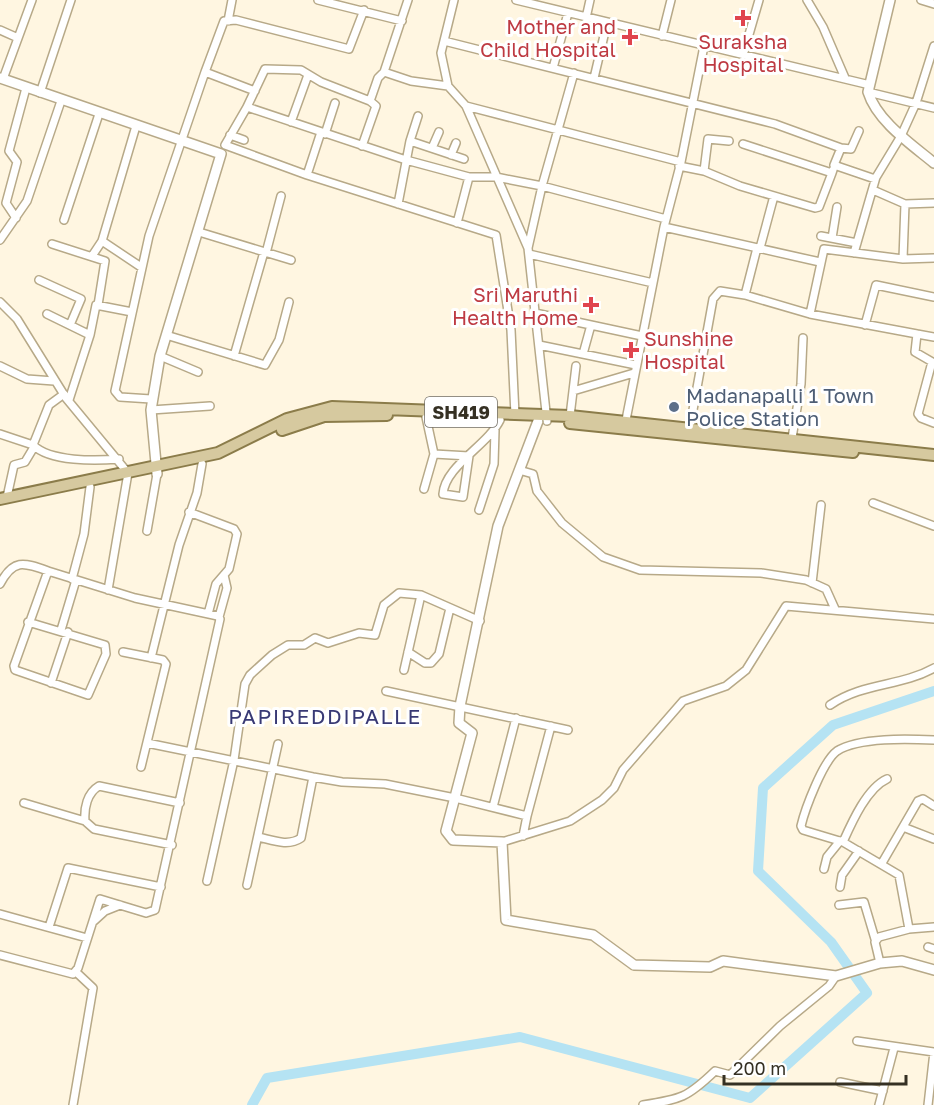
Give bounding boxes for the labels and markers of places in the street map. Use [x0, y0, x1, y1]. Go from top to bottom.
marker: Suraksha Hospital [734, 9, 752, 27]
place label: Mother and Child Hospital [480, 14, 616, 61]
marker: Mother and Child Hospital [621, 28, 639, 46]
place label: Suraksha Hospital [698, 29, 788, 76]
place label: Sri Maruthi Health Home [452, 282, 578, 329]
marker: Sri Maruthi Health Home [582, 296, 600, 314]
place label: Sunshine Hospital [644, 326, 733, 373]
marker: Sunshine Hospital [622, 341, 640, 359]
place label: Madanapalli 1 Town Police Station [686, 383, 874, 430]
marker: Madanapalli 1 Town Police Station [667, 400, 681, 414]

